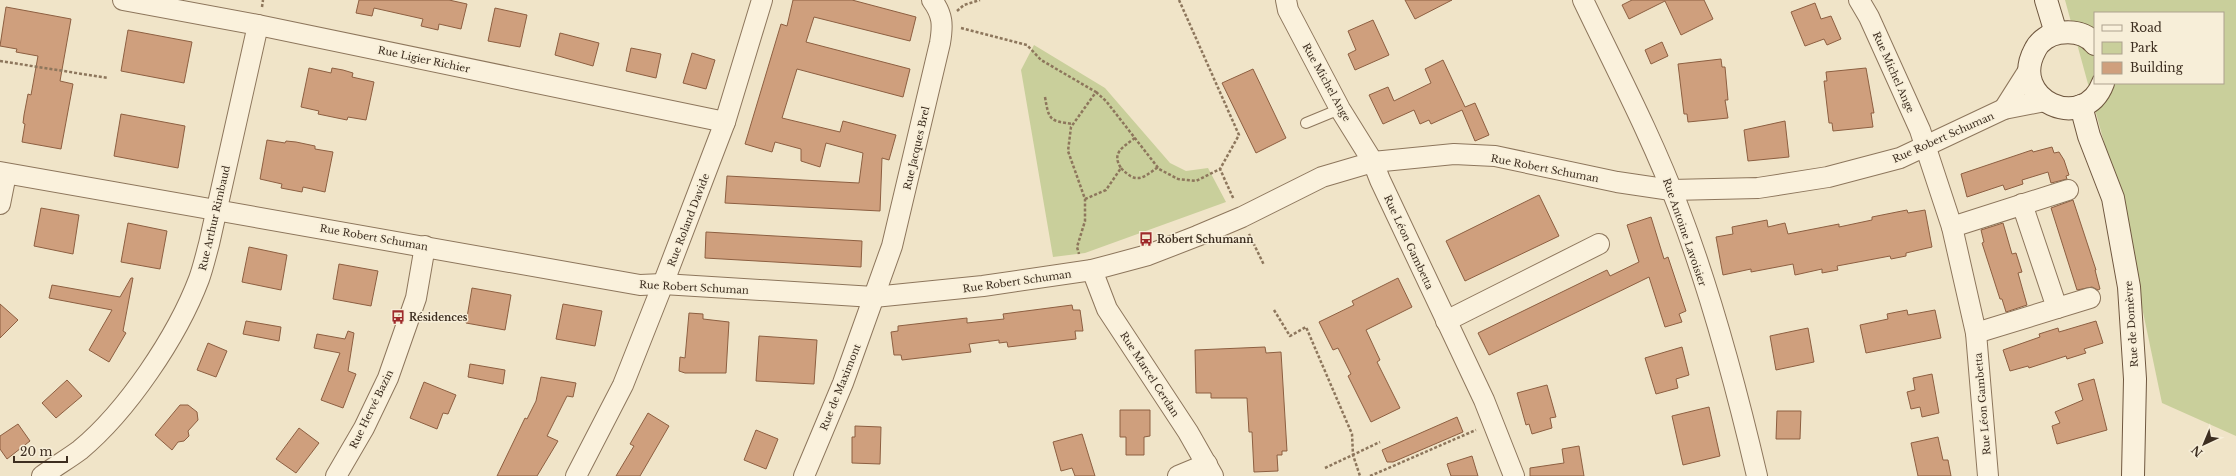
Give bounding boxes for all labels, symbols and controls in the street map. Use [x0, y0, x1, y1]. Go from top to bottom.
legend [2094, 12, 2224, 84]
text: Road [2130, 20, 2162, 35]
street label: Rue Michel Ange [1870, 30, 1917, 115]
text: Park [2130, 40, 2158, 55]
street label: Rue Michel Ange [1300, 41, 1354, 124]
street label: Rue Ligier Richier [377, 43, 471, 76]
text: Building [2130, 60, 2184, 75]
street label: Rue Jacques Brel [901, 105, 932, 191]
street label: Rue Robert Schuman [1890, 109, 1996, 166]
street label: Rue Robert Schuman [1490, 152, 1600, 185]
street label: Rue Arthur Rimbaud [196, 164, 233, 272]
street label: Rue Roland Davide [665, 171, 712, 269]
street label: Rue Antoine Lavoisier [1660, 176, 1709, 288]
street label: Rue Léon Gambetta [1381, 193, 1436, 292]
street label: Rue Robert Schuman [319, 222, 429, 253]
bus stop icon: Robert Schumann [1138, 231, 1154, 247]
place label: Robert Schumann [1157, 233, 1254, 246]
street label: Rue Robert Schuman [962, 267, 1072, 296]
street label: Rue Robert Schuman [639, 278, 749, 297]
street label: Rue de Domèvre [2122, 280, 2141, 368]
bus stop icon: Résidences [390, 309, 406, 325]
place label: Résidences [409, 311, 468, 324]
street label: Rue Marcel Cerdan [1117, 329, 1182, 419]
street label: Rue de Maximont [817, 342, 864, 432]
street label: Rue Léon Gambetta [1972, 352, 1993, 456]
street label: Rue Hervé Bazin [347, 368, 396, 451]
north arrow [2184, 424, 2224, 464]
scale bar [14, 438, 67, 464]
text: N [2188, 442, 2206, 460]
text: 20 m [20, 444, 52, 459]

